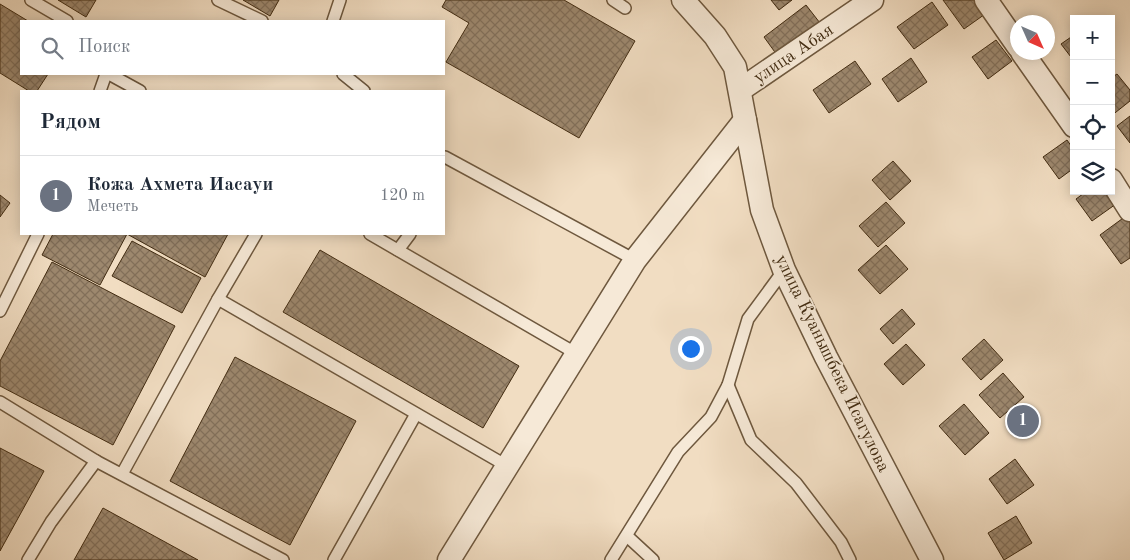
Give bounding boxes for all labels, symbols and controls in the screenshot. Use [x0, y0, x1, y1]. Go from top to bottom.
north arrow [1010, 15, 1055, 60]
map controls [1070, 15, 1115, 195]
button: + [1070, 15, 1115, 60]
search box [20, 20, 445, 75]
street label: улица Абая [750, 21, 837, 87]
icon: search [38, 34, 66, 62]
text: Поиск [78, 38, 130, 57]
button: − [1070, 60, 1115, 105]
button: locate [1070, 105, 1115, 150]
text: Рядом [40, 112, 101, 133]
button: layers [1070, 150, 1115, 195]
text: Кожа Ахмета Иасауи [87, 176, 273, 195]
text: 1 [51, 188, 61, 204]
text: 120 m [380, 188, 425, 204]
text: Мечеть [87, 199, 138, 215]
street label: улица Куанышбека Исагулова [772, 252, 893, 475]
your location [678, 336, 704, 362]
pin: 1 [1007, 402, 1039, 440]

